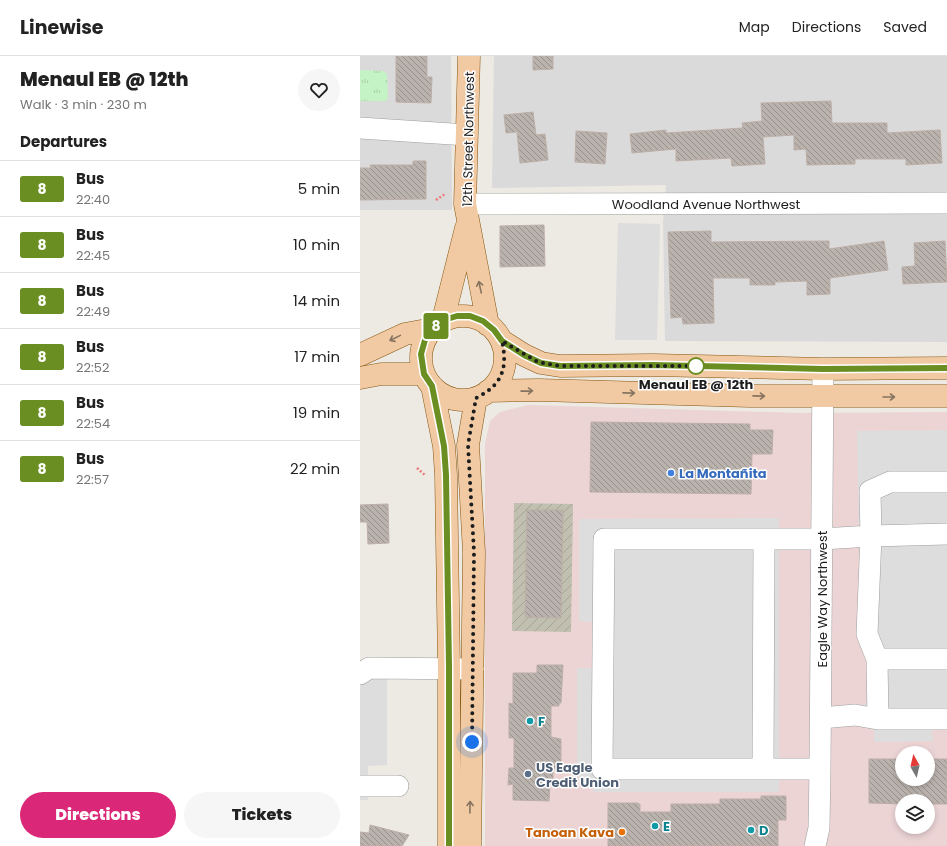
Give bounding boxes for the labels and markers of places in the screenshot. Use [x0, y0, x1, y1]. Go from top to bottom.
marker: Menaul EB @ 12th [687, 357, 705, 375]
place label: Menaul EB @ 12th [639, 375, 753, 394]
place label: La Montañita [679, 464, 767, 483]
marker: La Montañita [666, 468, 676, 478]
place label: F [538, 712, 545, 731]
marker: F [525, 716, 535, 726]
place label: US Eagle Credit Union [536, 758, 619, 792]
marker: US Eagle Credit Union [523, 769, 533, 779]
place label: E [663, 817, 670, 836]
marker: E [650, 821, 660, 831]
place label: D [759, 821, 769, 840]
place label: Tanoan Kava [525, 823, 614, 842]
marker: D [746, 825, 756, 835]
marker: Tanoan Kava [617, 827, 627, 837]

